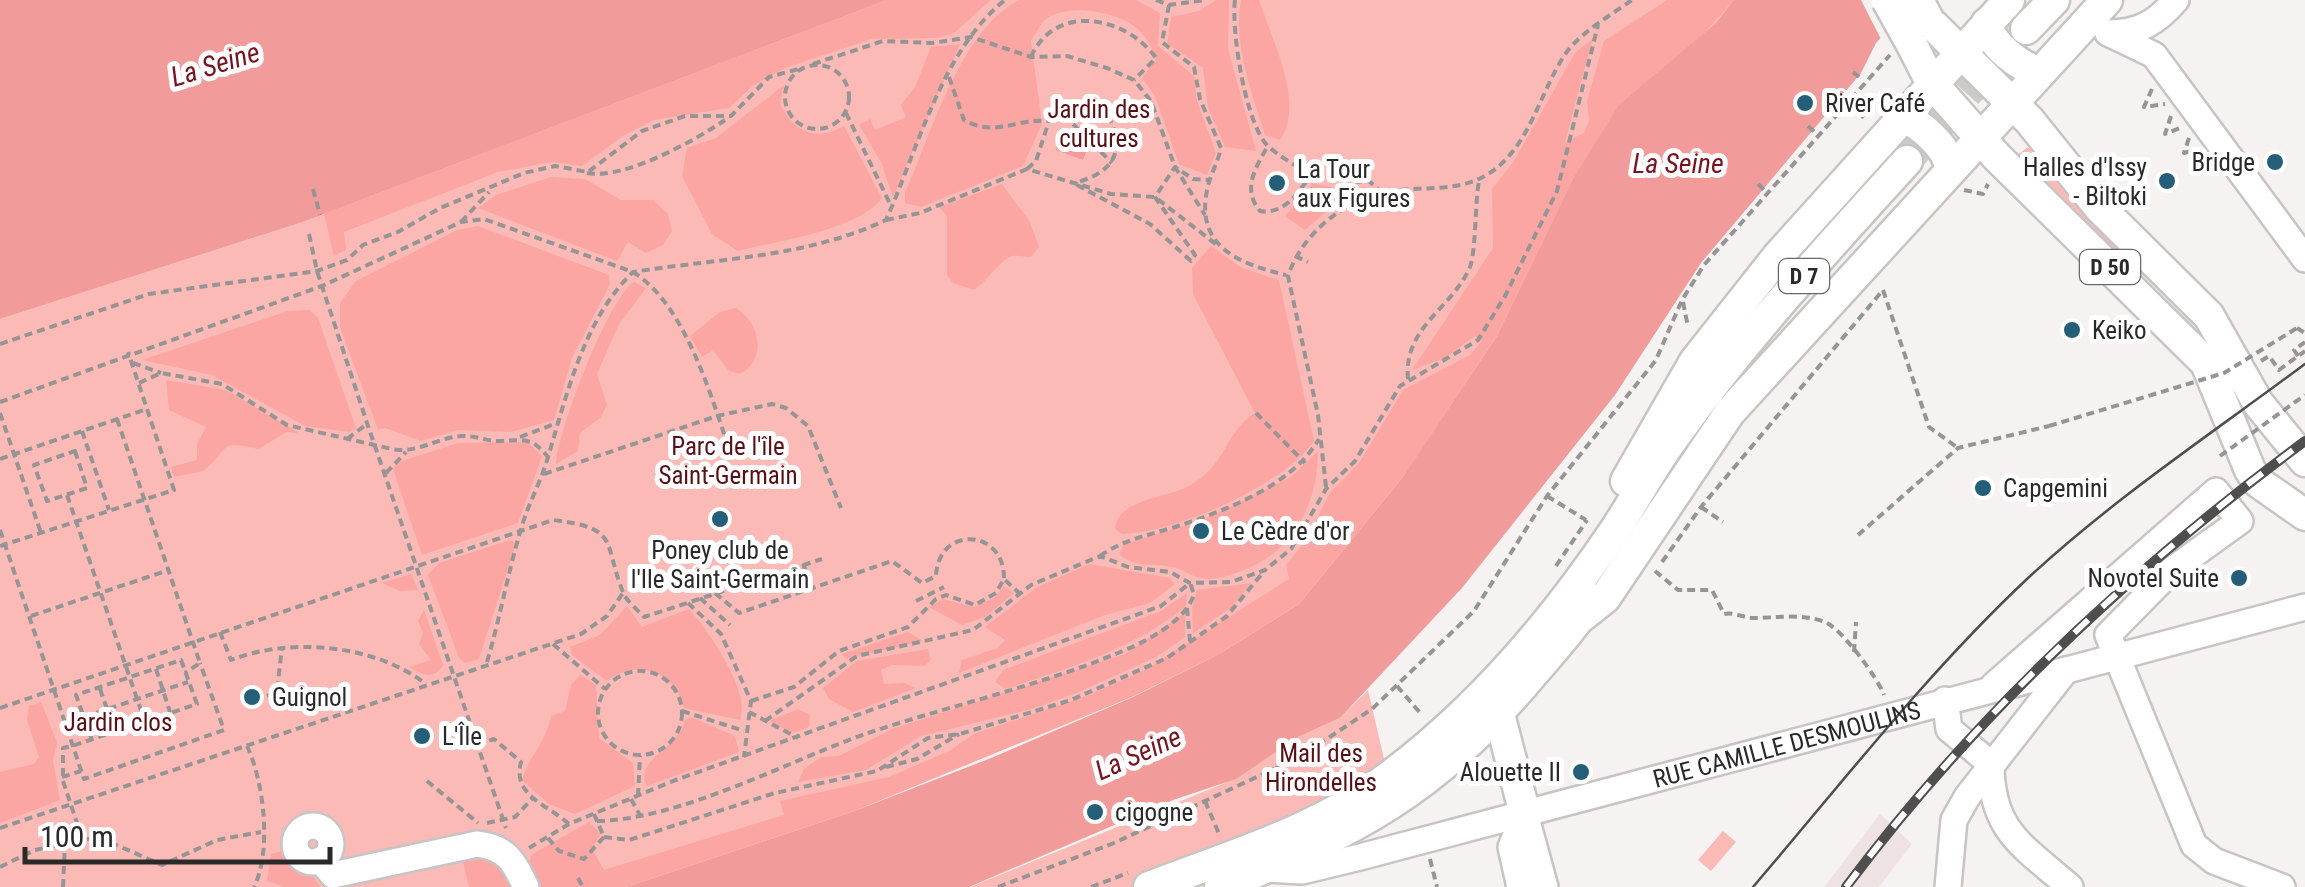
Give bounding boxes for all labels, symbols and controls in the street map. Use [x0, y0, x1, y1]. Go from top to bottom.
water label: La Seine [167, 35, 264, 94]
place label: River Café [1825, 89, 1925, 118]
marker: River Café [1794, 92, 1816, 114]
park label: Jardin des cultures [1048, 95, 1150, 153]
water label: La Seine [1632, 147, 1724, 180]
place label: Bridge [2192, 148, 2255, 177]
marker: Bridge [2264, 151, 2286, 173]
place label: Halles d'Issy - Biltoki [2023, 153, 2147, 211]
place label: La Tour aux Figures [1297, 155, 1410, 213]
marker: Halles d'Issy - Biltoki [2156, 170, 2178, 192]
marker: La Tour aux Figures [1266, 172, 1288, 194]
road number: D 50 [2080, 250, 2140, 284]
road number: D 7 [1779, 259, 1829, 293]
place label: Keiko [2092, 316, 2147, 345]
marker: Keiko [2061, 319, 2083, 341]
park label: Parc de l'île Saint-Germain [658, 432, 798, 490]
place label: Capgemini [2003, 474, 2108, 503]
marker: Capgemini [1972, 477, 1994, 499]
marker: Poney club de l'Ile Saint-Germain [709, 508, 731, 530]
place label: Le Cèdre d'or [1221, 517, 1350, 546]
marker: Le Cèdre d'or [1190, 520, 1212, 542]
place label: Poney club de l'Ile Saint-Germain [631, 536, 809, 594]
place label: Novotel Suite [2088, 564, 2219, 593]
marker: Novotel Suite [2228, 567, 2250, 589]
place label: Guignol [272, 683, 347, 712]
marker: Guignol [241, 686, 263, 708]
street label: RUE CAMILLE DESMOULINS [1650, 695, 1924, 794]
park label: Jardin clos [64, 708, 172, 737]
water label: La Seine [1090, 720, 1187, 787]
place label: L'Île [442, 721, 482, 751]
marker: L'Île [411, 725, 433, 747]
park label: Mail des Hirondelles [1265, 739, 1377, 797]
place label: Alouette II [1460, 758, 1561, 787]
marker: Alouette II [1570, 761, 1592, 783]
place label: cigogne [1115, 798, 1193, 827]
marker: cigogne [1084, 801, 1106, 823]
scale bar [25, 802, 330, 864]
text: 100 m [40, 819, 114, 854]

